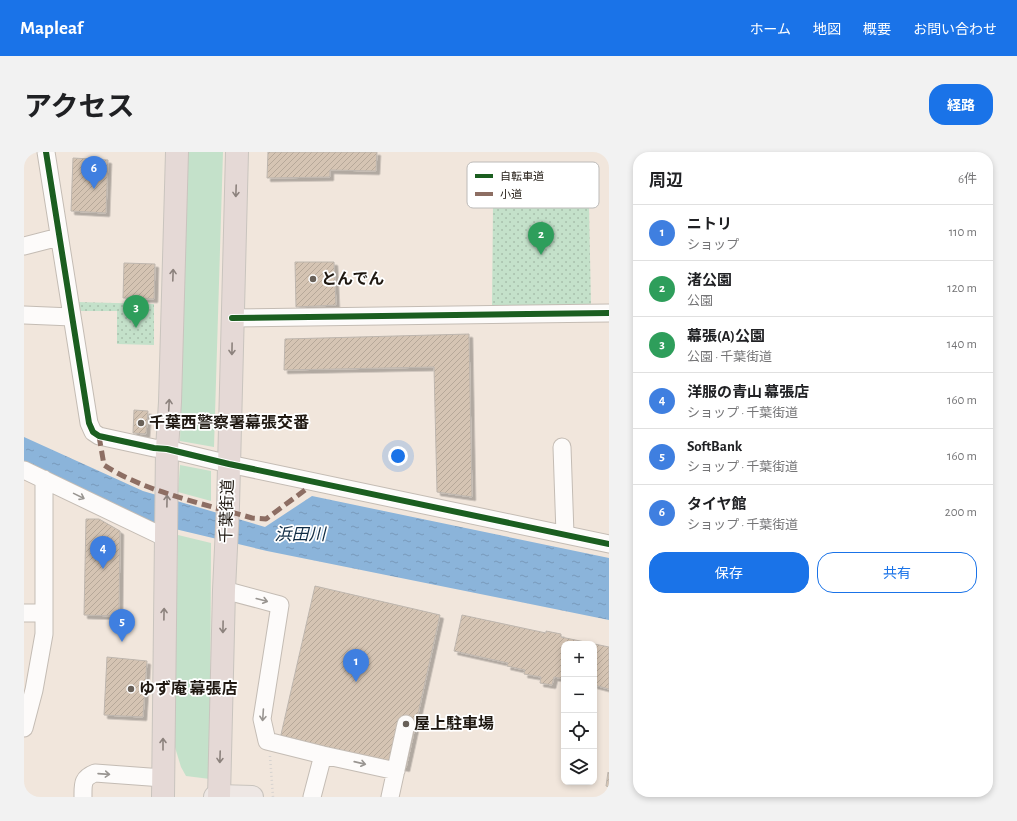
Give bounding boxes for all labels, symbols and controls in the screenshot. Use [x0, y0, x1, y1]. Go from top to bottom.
text: Mapleaf [20, 19, 83, 38]
text: ホーム [749, 23, 791, 37]
text: 地図 [813, 23, 841, 37]
text: 概要 [863, 23, 891, 37]
text: お問い合わせ [913, 23, 997, 37]
button: 経路 [929, 84, 993, 125]
text: アクセス [24, 94, 135, 122]
pin: 6 [81, 156, 107, 189]
legend [467, 162, 599, 208]
text: 自転車道 [500, 170, 544, 182]
text: 周辺 [649, 172, 683, 189]
text: 6件 [958, 173, 977, 186]
one-way arrow [232, 184, 240, 197]
text: 小道 [500, 188, 522, 200]
text: ニトリ [687, 217, 732, 232]
pin: 2 [528, 222, 554, 255]
text: 1 [660, 226, 664, 239]
text: 110 m [949, 226, 977, 239]
text: ショップ [687, 239, 739, 252]
one-way arrow [169, 269, 177, 282]
place label: とんでん [321, 271, 384, 287]
text: 渚公園 [687, 273, 732, 288]
marker: とんでん [308, 274, 318, 284]
text: 2 [659, 282, 665, 295]
text: 120 m [947, 282, 977, 295]
pin: 3 [123, 295, 149, 328]
text: 公園 [687, 295, 713, 308]
text: 幕張(A)公園 [687, 329, 765, 344]
text: 3 [659, 338, 665, 351]
text: 140 m [947, 338, 977, 351]
one-way arrow [228, 342, 235, 355]
text: 公園 · 千葉街道 [687, 351, 772, 364]
text: 洋服の青山 幕張店 [687, 385, 809, 400]
text: 4 [659, 394, 665, 407]
text: 160 m [947, 394, 977, 407]
one-way arrow [166, 399, 173, 412]
text: ショップ · 千葉街道 [687, 407, 798, 420]
place label: 千葉西警察署幕張交番 [149, 414, 309, 431]
marker: 千葉西警察署幕張交番 [136, 418, 146, 428]
text: SoftBank [687, 439, 742, 454]
your location [388, 446, 408, 466]
text: 5 [659, 450, 665, 463]
text: 160 m [947, 450, 977, 463]
text: ショップ · 千葉街道 [687, 461, 798, 474]
street label: 千葉街道 [217, 479, 236, 543]
one-way arrow [73, 493, 85, 500]
one-way arrow [163, 495, 170, 508]
text: タイヤ館 [687, 497, 747, 512]
text: 6 [659, 506, 665, 519]
text: 200 m [945, 506, 977, 519]
text: ショップ · 千葉街道 [687, 519, 798, 532]
water label: 浜田川 [275, 525, 327, 543]
pin: 4 [90, 536, 116, 569]
button: 保存 [649, 552, 809, 593]
button: 共有 [817, 552, 977, 593]
one-way arrow [255, 597, 268, 604]
one-way arrow [161, 608, 168, 621]
pin: 5 [109, 609, 135, 642]
one-way arrow [220, 620, 227, 633]
map controls [561, 641, 597, 785]
button: + [561, 641, 597, 677]
pin: 1 [343, 649, 369, 682]
button: − [561, 677, 597, 713]
place label: ゆず庵 幕張店 [139, 680, 237, 697]
marker: ゆず庵 幕張店 [126, 684, 136, 694]
one-way arrow [259, 708, 266, 721]
button: locate [561, 713, 597, 749]
place label: 屋上駐車場 [414, 715, 494, 732]
marker: 屋上駐車場 [401, 719, 411, 729]
one-way arrow [159, 738, 167, 751]
button: layers [561, 749, 597, 785]
one-way arrow [217, 750, 224, 763]
one-way arrow [353, 760, 366, 768]
one-way arrow [97, 770, 110, 777]

